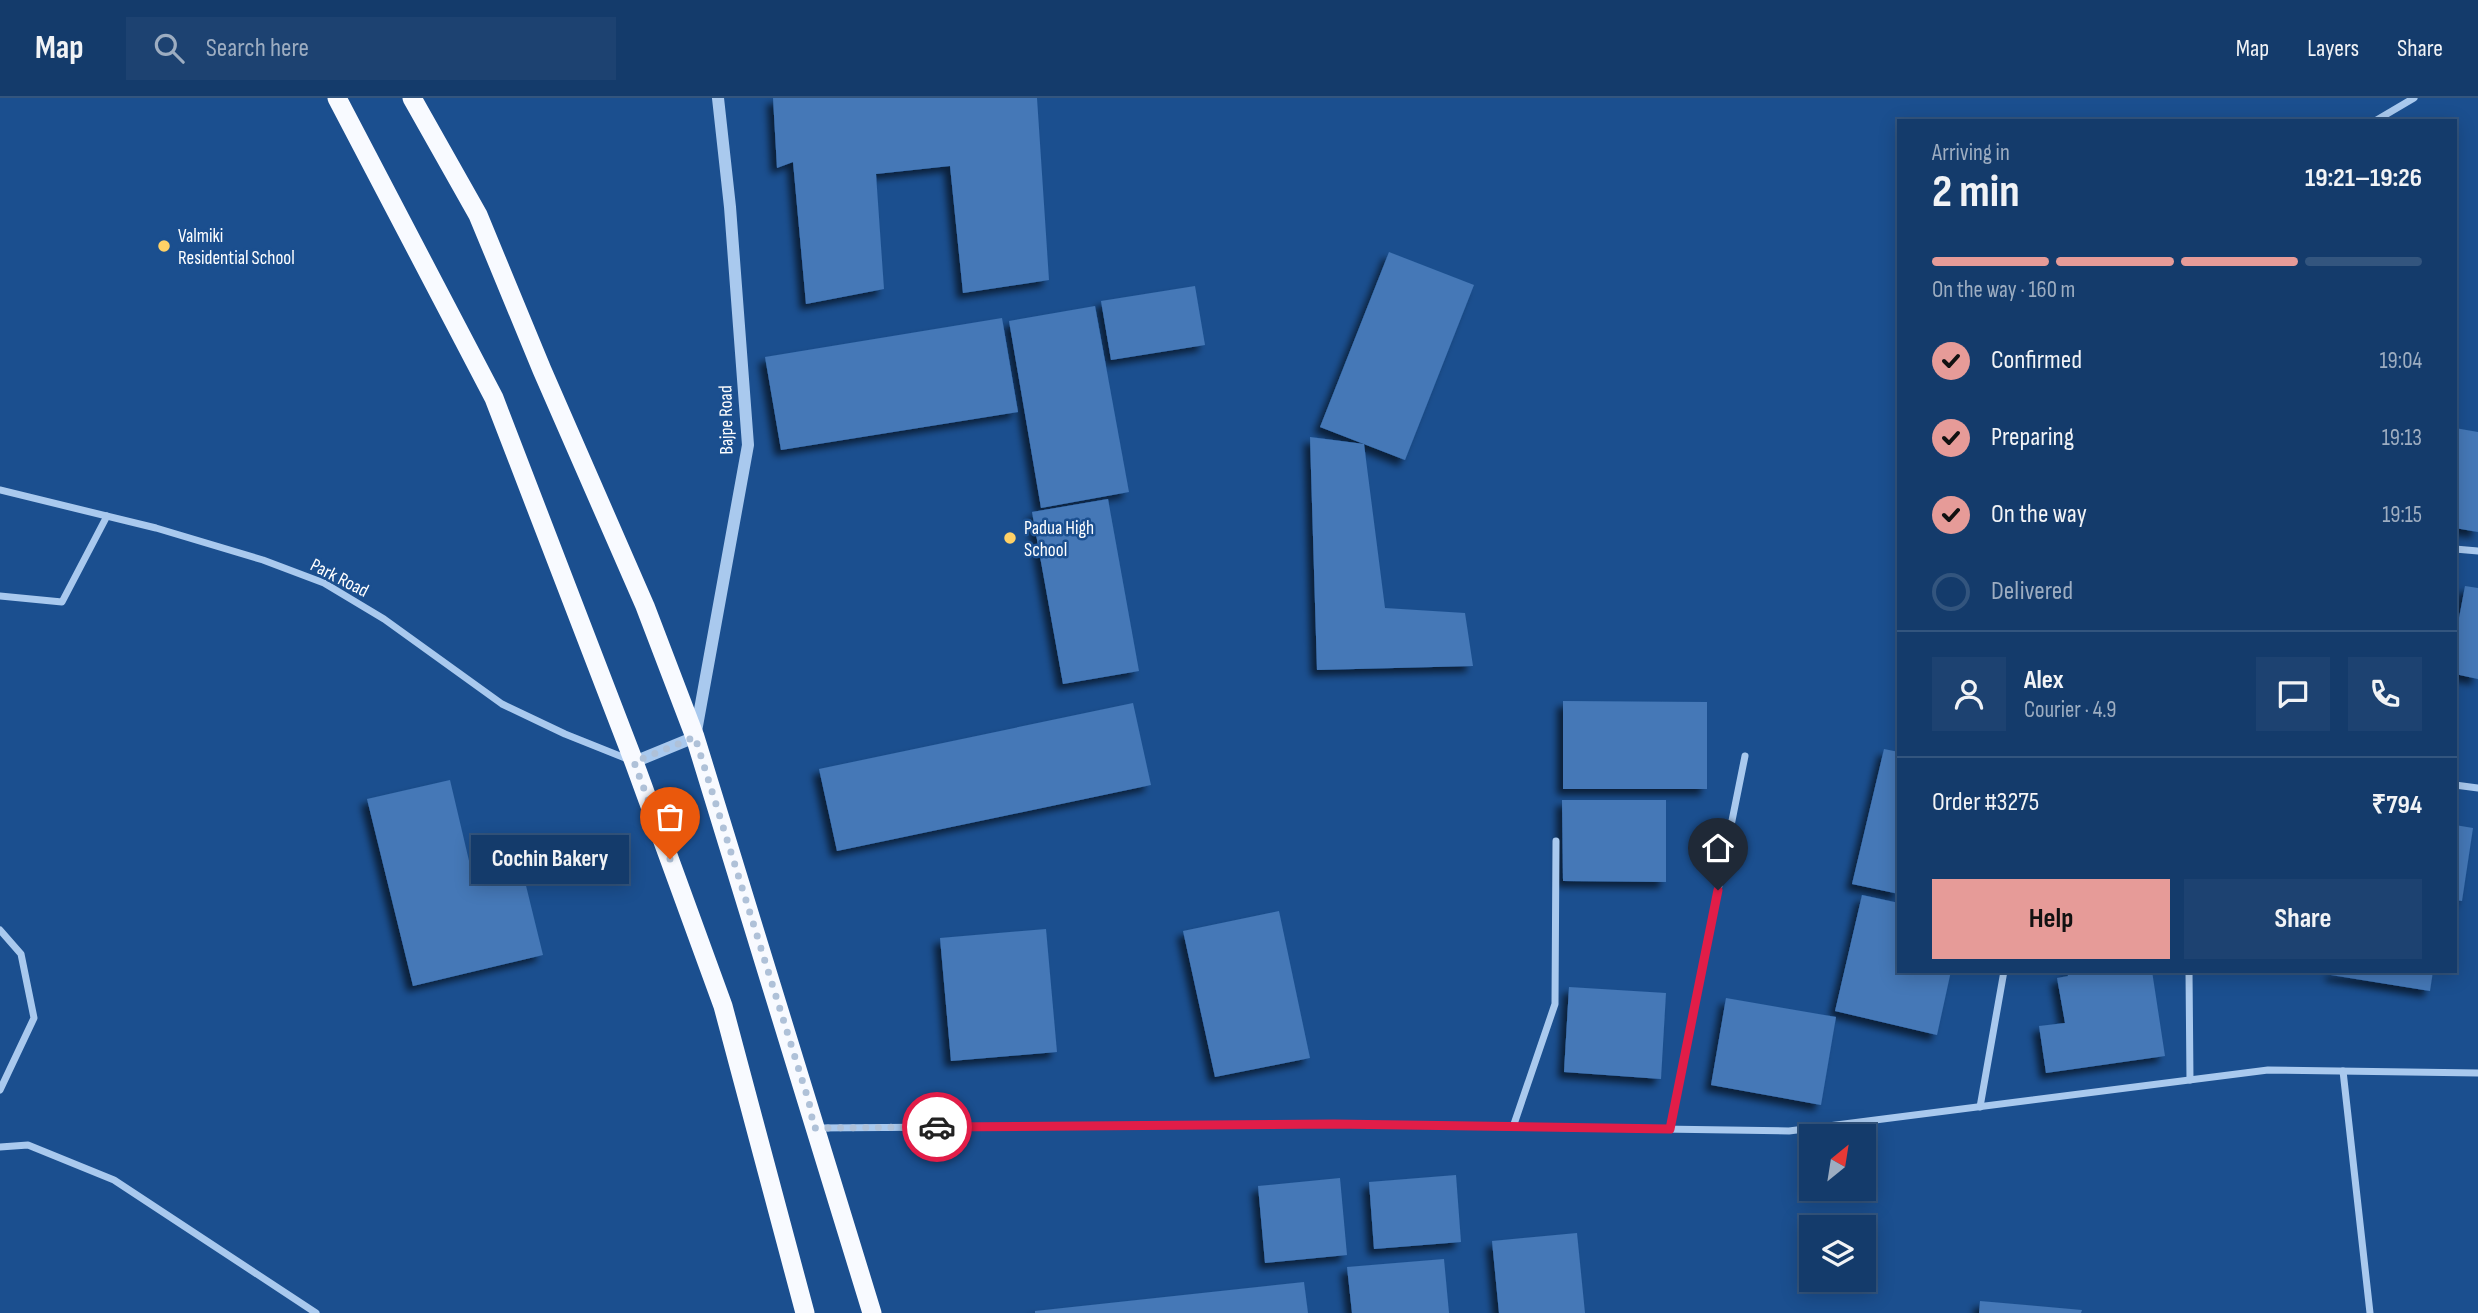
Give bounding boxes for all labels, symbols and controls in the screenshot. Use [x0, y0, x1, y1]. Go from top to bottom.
search box [126, 17, 616, 80]
text: Map [35, 28, 84, 68]
icon: search [150, 29, 188, 67]
text: Search here [206, 33, 309, 64]
text: Map [2236, 34, 2269, 63]
text: Layers [2307, 34, 2359, 63]
text: Share [2397, 34, 2443, 63]
text: Arriving in [1932, 139, 2010, 167]
text: 19:21–19:26 [2305, 163, 2422, 194]
text: 2 min [1932, 165, 2020, 220]
place label: Valmiki Residential School [178, 225, 295, 270]
marker: Valmiki Residential School [156, 238, 172, 254]
text: On the way · 160 m [1932, 276, 2075, 304]
icon: check [1932, 342, 1970, 380]
text: Confirmed [1991, 345, 2082, 376]
text: 19:04 [2380, 347, 2422, 375]
street label: Bajpe Road [714, 385, 739, 455]
icon: check [1932, 419, 1970, 457]
text: Preparing [1991, 422, 2074, 453]
text: 19:13 [2382, 424, 2422, 452]
icon: check [1932, 496, 1970, 534]
text: On the way [1991, 499, 2087, 530]
text: 19:15 [2382, 501, 2422, 529]
place label: Padua High School [1024, 517, 1094, 562]
marker: Padua High School [1002, 530, 1018, 546]
street label: Park Road [306, 554, 372, 603]
text: Delivered [1991, 576, 2073, 607]
button: person [1932, 657, 2006, 731]
button: chat [2256, 657, 2330, 731]
button: phone [2348, 657, 2422, 731]
text: Alex [2024, 665, 2064, 696]
text: Courier · 4.9 [2024, 696, 2116, 724]
pin [640, 787, 700, 859]
text: Order #3275 [1932, 787, 2039, 818]
text: ₹794 [2371, 790, 2422, 821]
icon: bag [651, 798, 689, 836]
pin [1688, 818, 1748, 890]
icon: home [1699, 829, 1737, 867]
callout: Cochin Bakery [470, 834, 628, 884]
text: Cochin Bakery [492, 845, 608, 873]
button: Help [1932, 879, 2170, 959]
button: Share [2184, 879, 2422, 959]
courier [902, 1092, 972, 1162]
icon: car [918, 1108, 956, 1146]
north arrow [1799, 1124, 1876, 1200]
map controls [1799, 1124, 1876, 1292]
button: layers [1799, 1215, 1876, 1292]

